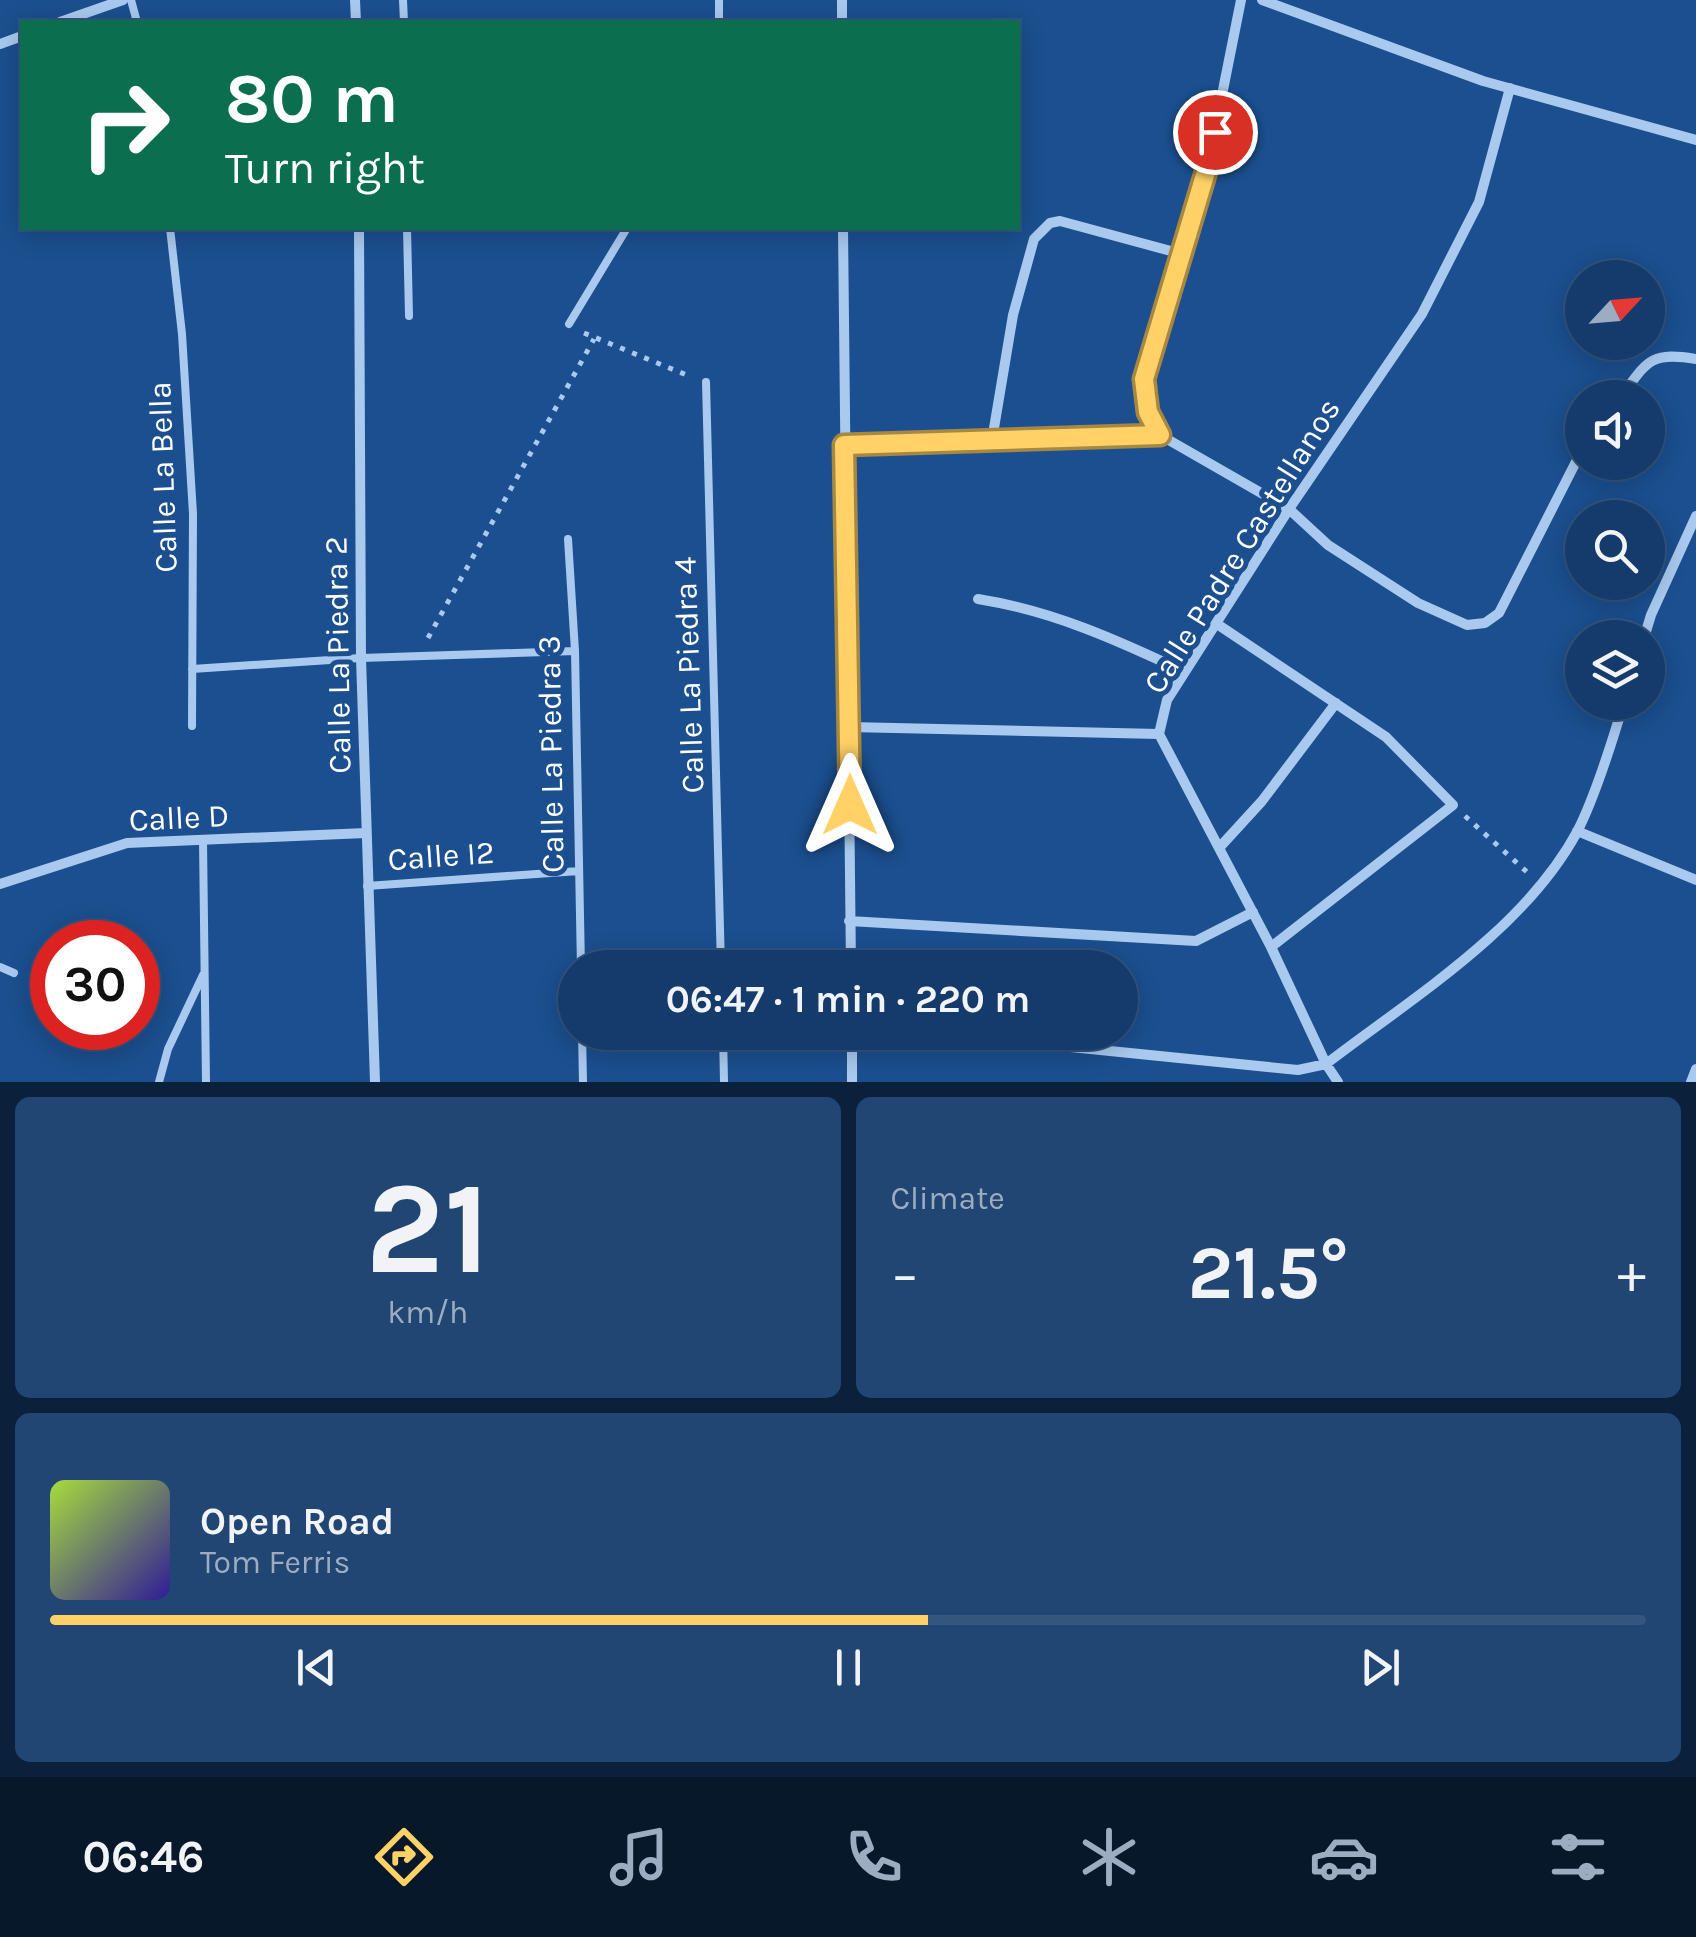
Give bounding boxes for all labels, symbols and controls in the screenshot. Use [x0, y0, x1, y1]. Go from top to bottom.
text: 80 m [225, 58, 399, 140]
icon: right [60, 60, 190, 190]
pin [1173, 90, 1258, 175]
icon: arrive [1188, 105, 1243, 160]
text: Turn right [225, 142, 425, 194]
north arrow [1565, 260, 1665, 360]
map controls [1565, 260, 1665, 720]
button: sound [1565, 380, 1665, 480]
street label: Calle La Bella [141, 381, 185, 573]
street label: Calle Padre Castellanos [1136, 392, 1348, 700]
button: search [1565, 500, 1665, 600]
street label: Calle La Piedra 2 [317, 536, 359, 774]
street label: Calle La Piedra 4 [666, 556, 712, 794]
button: layers [1565, 620, 1665, 720]
street label: Calle La Piedra 3 [530, 635, 572, 873]
position arrow [798, 753, 902, 857]
street label: Calle D [128, 797, 230, 839]
street label: Calle I2 [386, 834, 496, 878]
speed limit sign: 30 [30, 920, 160, 1050]
text: 06:47 · 1 min · 220 m [666, 977, 1030, 1022]
text: 21 [365, 1153, 490, 1305]
text: Climate [891, 1180, 1005, 1217]
text: 21.5° [1188, 1229, 1349, 1317]
text: − [891, 1242, 919, 1306]
text: + [1617, 1242, 1646, 1306]
text: km/h [387, 1294, 468, 1331]
text: Open Road [200, 1499, 394, 1544]
text: Tom Ferris [200, 1544, 350, 1581]
icon: previous [289, 1640, 344, 1695]
icon: pause [821, 1640, 876, 1695]
icon: next [1353, 1640, 1408, 1695]
icon: directions [369, 1822, 439, 1892]
icon: music [604, 1822, 674, 1892]
icon: phone [839, 1822, 909, 1892]
icon: climate [1074, 1822, 1144, 1892]
icon: car [1309, 1822, 1379, 1892]
icon: filters [1543, 1822, 1613, 1892]
text: 06:46 [82, 1831, 204, 1883]

